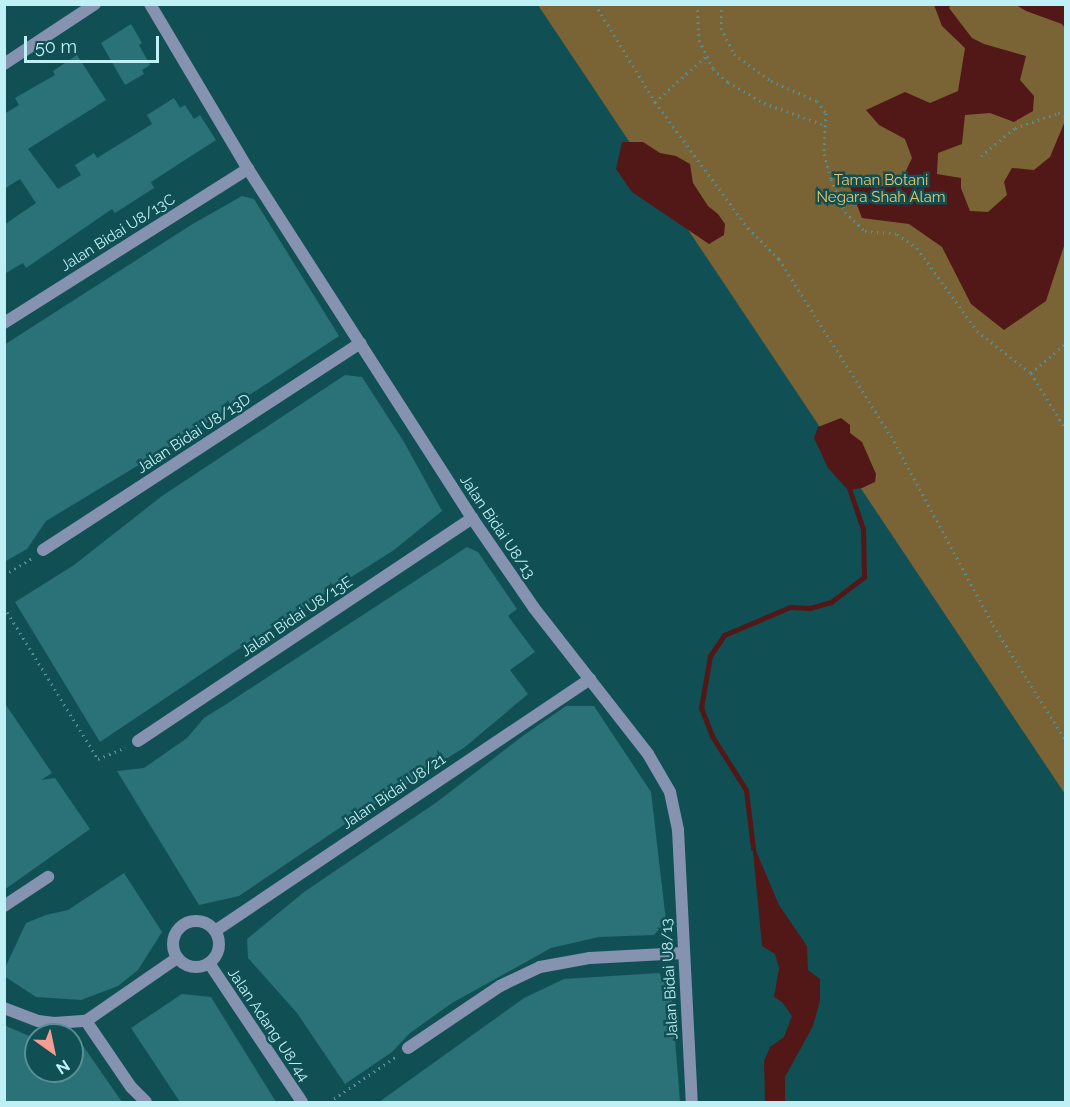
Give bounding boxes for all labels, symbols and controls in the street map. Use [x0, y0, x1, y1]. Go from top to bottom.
scale bar [27, 24, 162, 62]
text: 50 m [35, 36, 77, 57]
park label: Taman Botani Negara Shah Alam [816, 171, 946, 206]
street label: Jalan Bidai U8/13C [57, 190, 179, 276]
street label: Jalan Bidai U8/13D [134, 390, 254, 478]
street label: Jalan Bidai U8/13 [456, 472, 538, 582]
street label: Jalan Bidai U8/13E [238, 573, 356, 661]
street label: Jalan Bidai U8/21 [339, 751, 449, 833]
street label: Jalan Bidai U8/13 [658, 918, 682, 1040]
street label: Jalan Adang U8/44 [223, 965, 313, 1085]
north arrow [24, 1023, 84, 1083]
text: N [53, 1056, 73, 1078]

